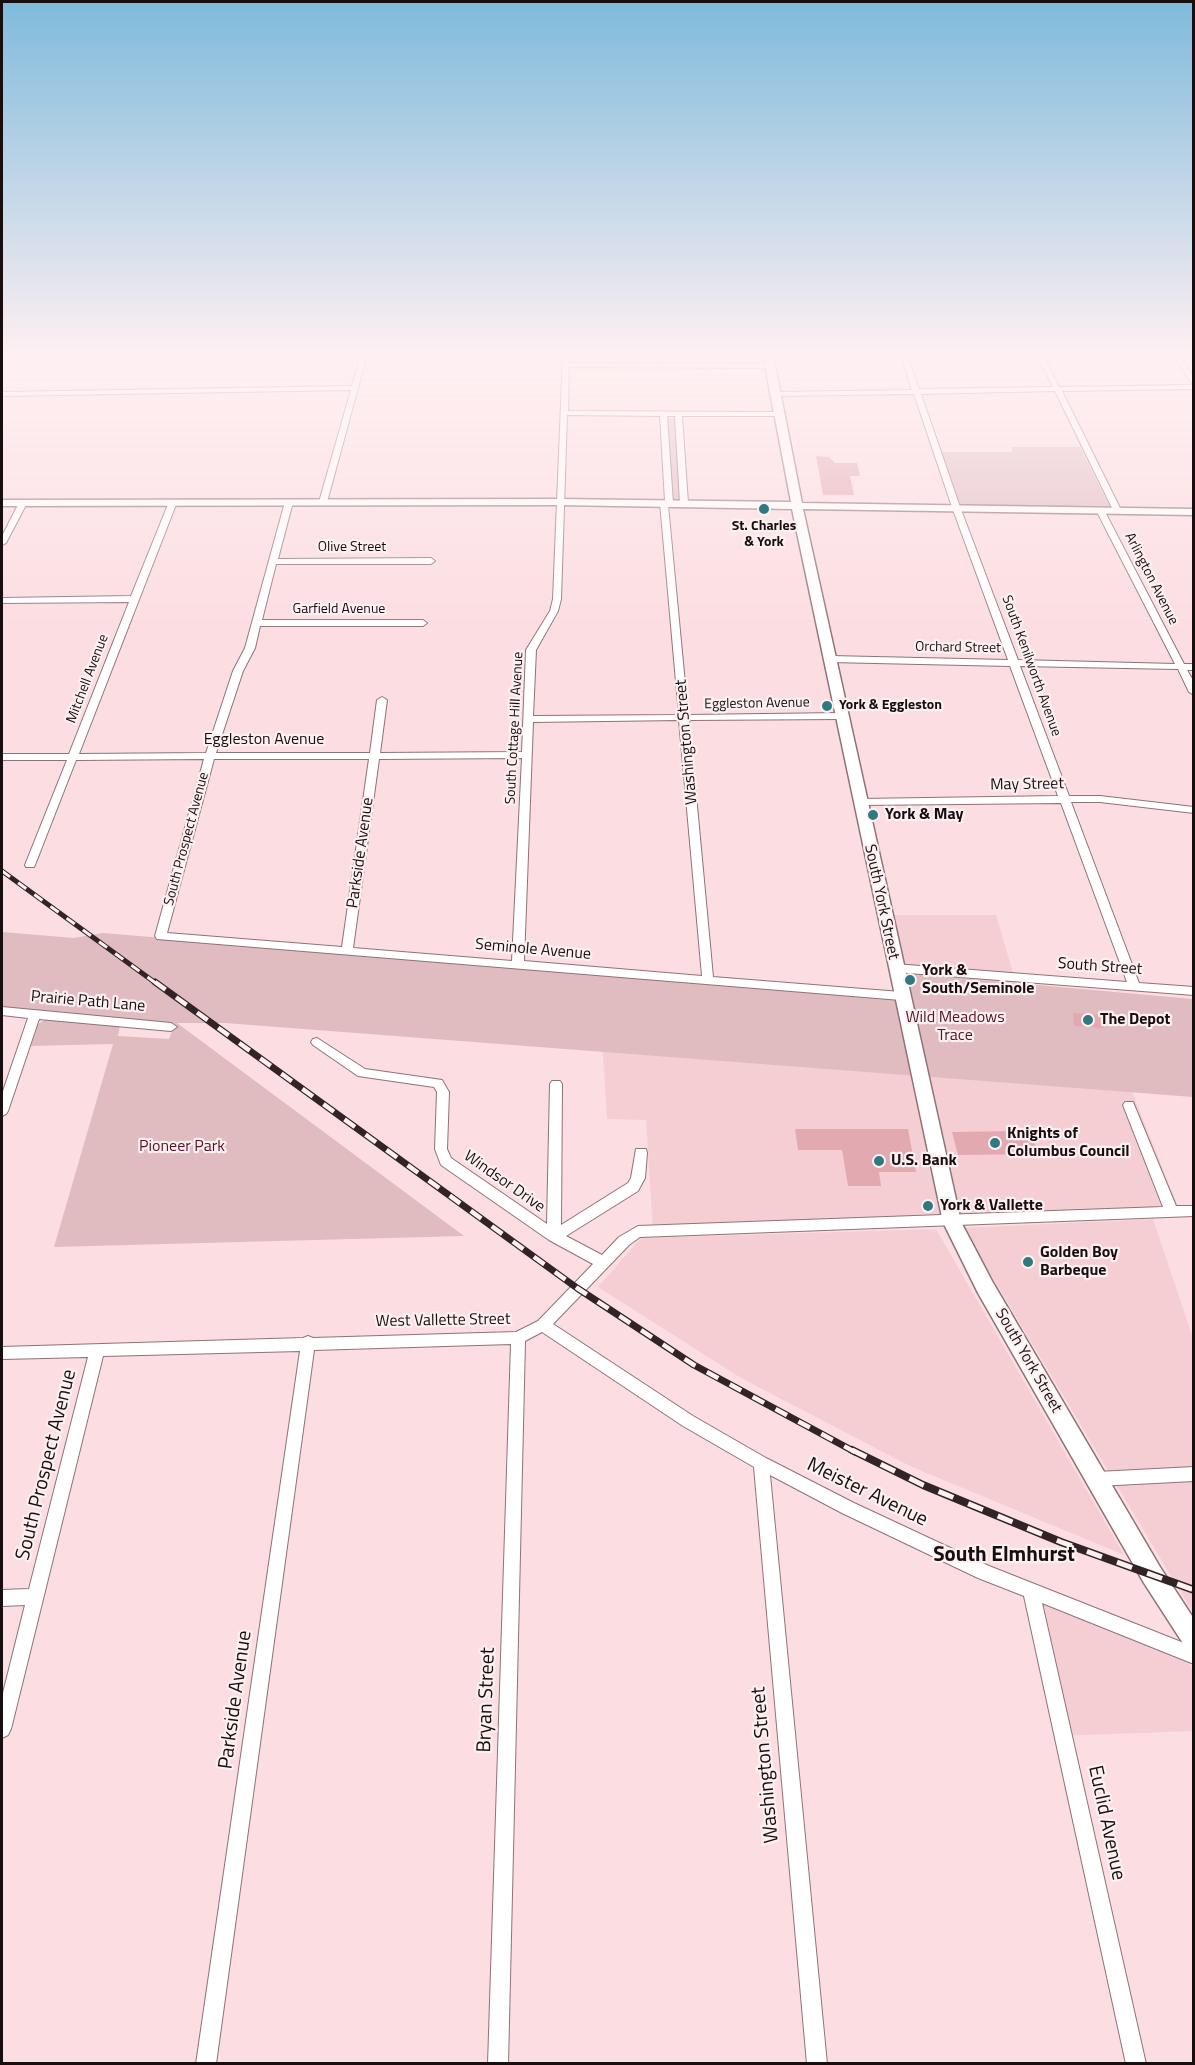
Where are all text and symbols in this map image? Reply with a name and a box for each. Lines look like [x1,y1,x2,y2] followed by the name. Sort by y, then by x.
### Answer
[757,502,771,516] marker: St. Charles & York
[732,519,796,552] place label: St. Charles & York
[1121,530,1181,628] street label: Arlington Avenue
[318,540,386,556] street label: Olive Street
[998,593,1064,739] street label: South Kenilworth Avenue
[293,602,385,618] street label: Garfield Avenue
[63,632,113,726] street label: Mitchell Avenue
[915,639,1001,657] street label: Orchard Street
[503,651,527,805] street label: South Cottage Hill Avenue
[672,679,702,805] street label: Washington Street
[704,695,810,713] street label: Eggleston Avenue
[839,698,942,714] place label: York & Eggleston
[820,699,834,713] marker: York & Eggleston
[204,730,324,750] street label: Eggleston Avenue
[161,771,213,907] street label: South Prospect Avenue
[990,775,1064,795] street label: May Street
[344,796,378,910] street label: Parkside Avenue
[885,805,964,825] place label: York & May
[866,808,880,822] marker: York & May
[859,843,903,961] street label: South York Street
[474,935,592,965] street label: Seminole Avenue
[1057,954,1143,980] street label: South Street
[922,961,1034,999] place label: York & South/Seminole
[903,973,917,987] marker: York & South/Seminole
[30,987,146,1017] street label: Prairie Path Lane
[905,1008,1005,1046] park label: Wild Meadows Trace
[1100,1010,1170,1030] place label: The Depot
[1081,1013,1095,1027] marker: The Depot
[1007,1124,1130,1162] place label: Knights of Columbus Council
[988,1136,1002,1150] marker: Knights of Columbus Council
[139,1137,225,1157] park label: Pioneer Park
[460,1147,548,1217] street label: Windsor Drive
[891,1151,957,1171] place label: U.S. Bank
[872,1154,886,1168] marker: U.S. Bank
[940,1196,1043,1216] place label: York & Vallette
[921,1199,935,1213] marker: York & Vallette
[1040,1243,1118,1281] place label: Golden Boy Barbeque
[1021,1255,1035,1269] marker: Golden Boy Barbeque
[990,1305,1066,1417] street label: South York Street
[375,1310,511,1332] street label: West Vallette Street
[12,1367,82,1563] street label: South Prospect Avenue
[803,1453,931,1533] street label: Meister Avenue
[933,1543,1075,1569] district label: South Elmhurst
[214,1629,258,1771] street label: Parkside Avenue
[473,1647,501,1753] street label: Bryan Street
[747,1686,785,1844] street label: Washington Street
[1082,1763,1130,1883] street label: Euclid Avenue

